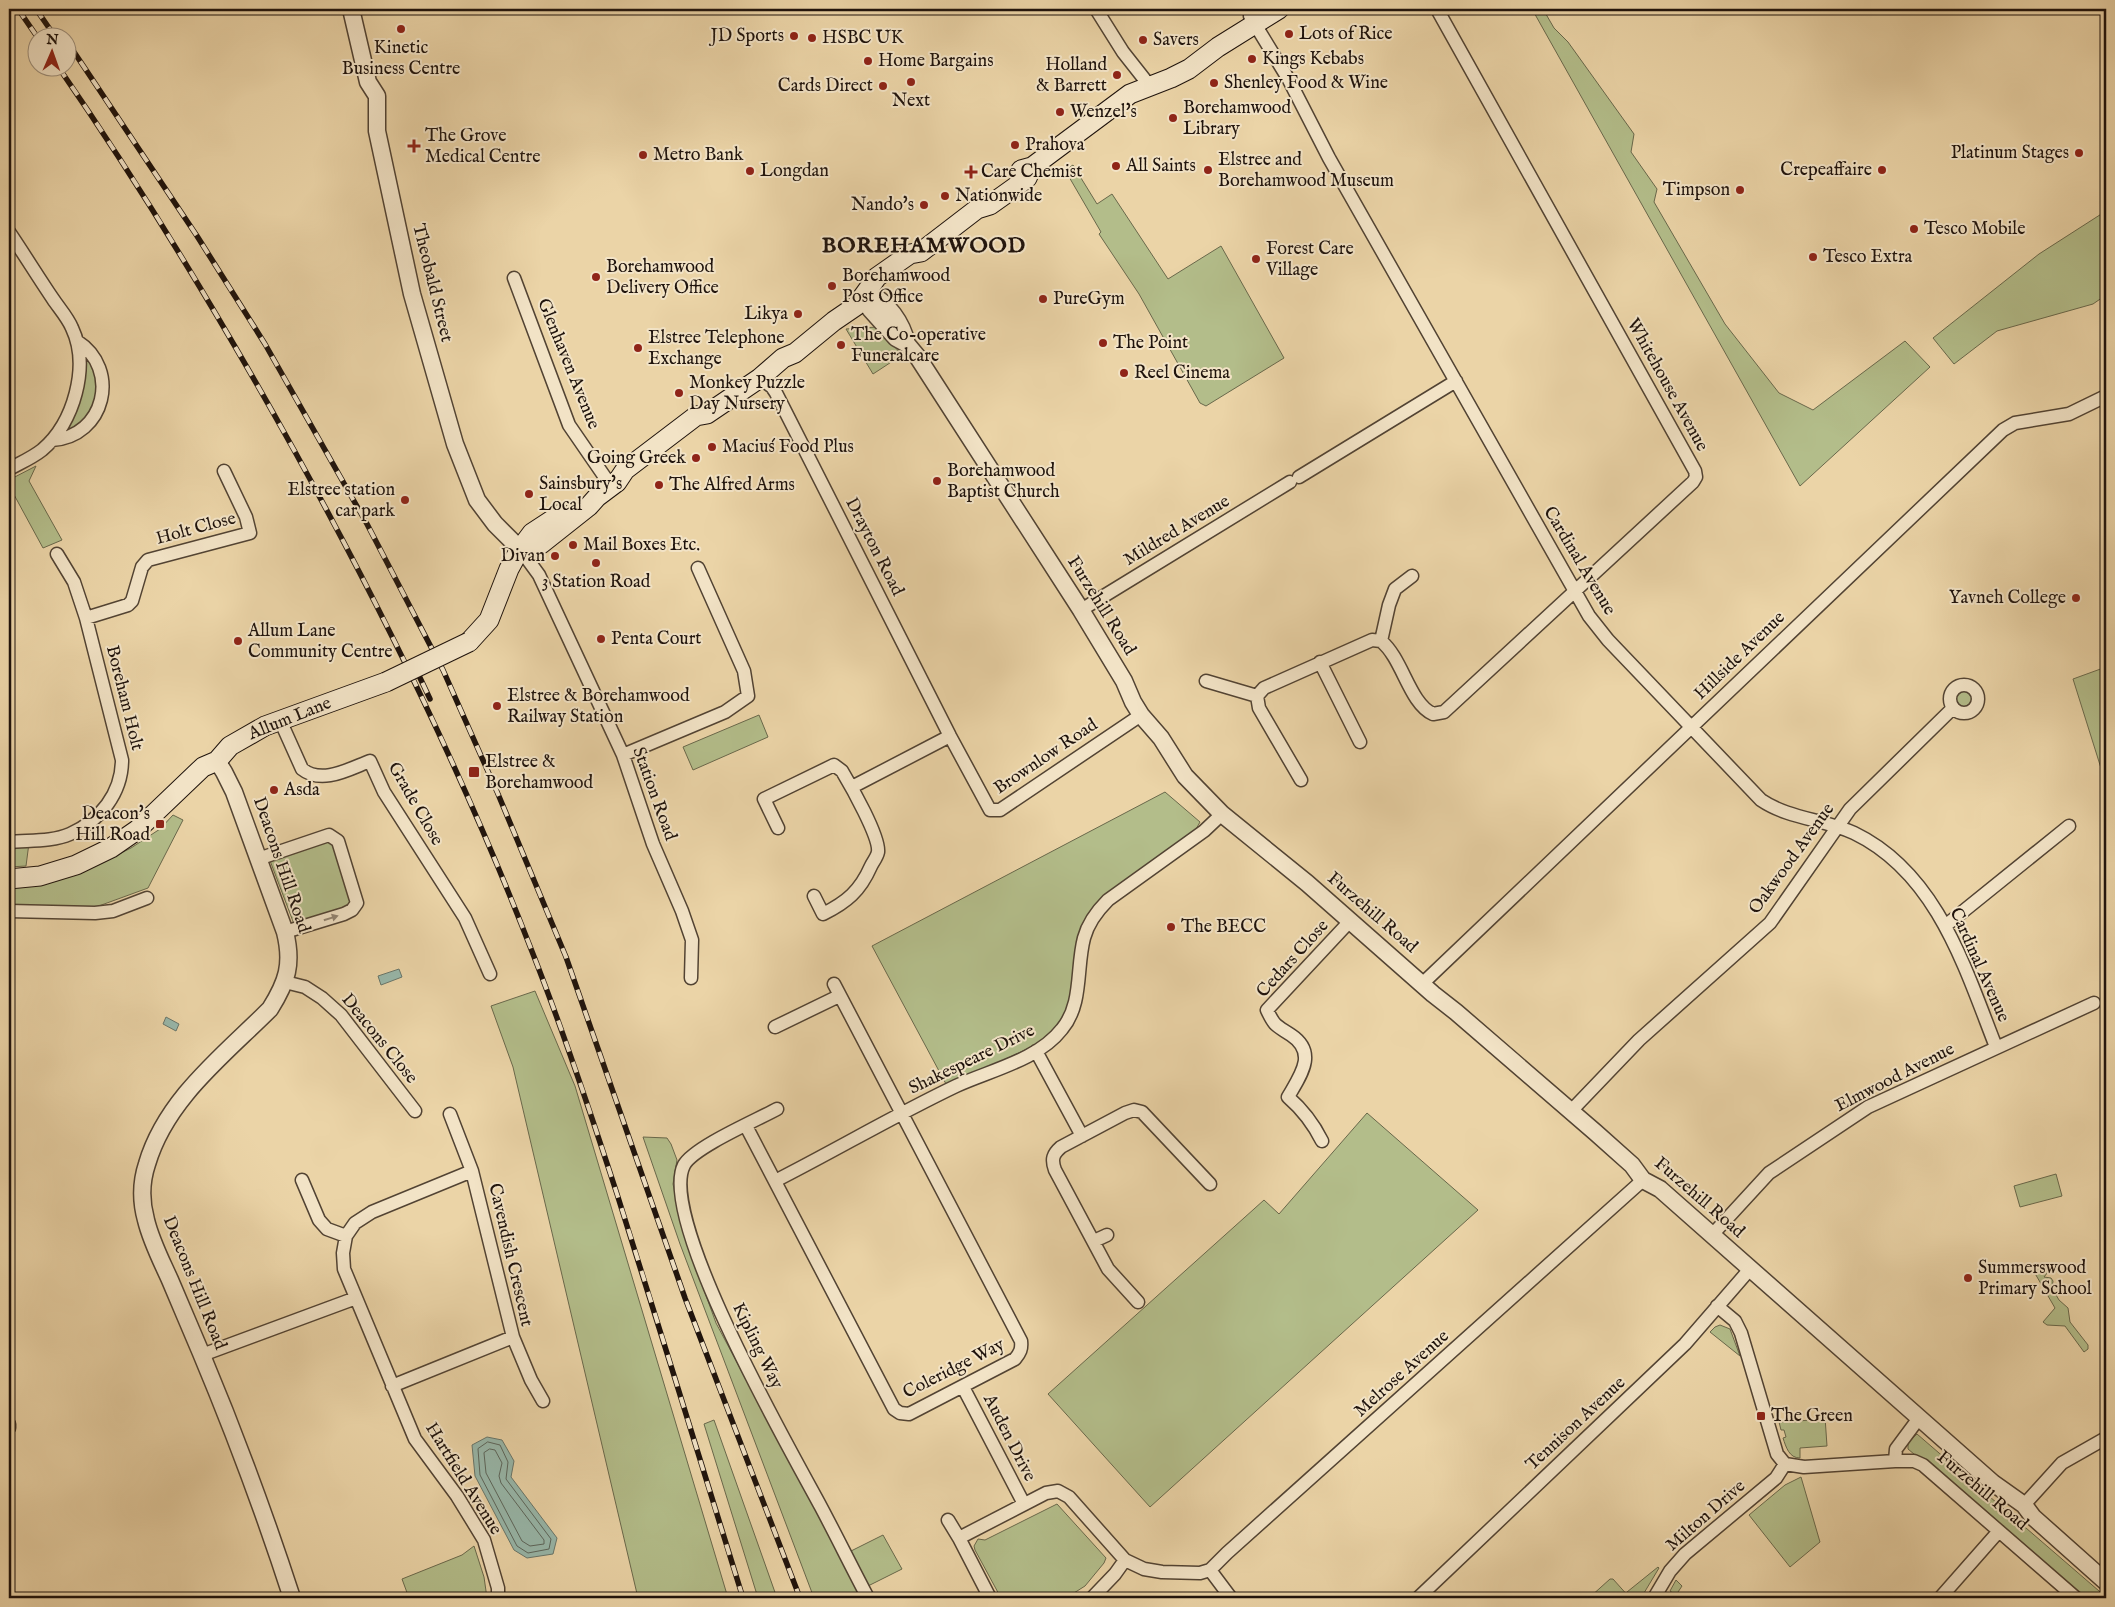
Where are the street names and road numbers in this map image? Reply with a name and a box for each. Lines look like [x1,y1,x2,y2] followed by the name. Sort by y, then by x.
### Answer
[406,221,458,345] street label: Theobald Street
[531,295,605,433] street label: Glenhaven Avenue
[1621,314,1713,456] street label: Whitehouse Avenue
[1120,490,1234,572] street label: Mildred Avenue
[839,494,909,600] street label: Drayton Road
[1537,502,1621,620] street label: Cardinal Avenue
[154,507,238,551] street label: Holt Close
[1061,552,1141,660] street label: Furzehill Road
[1690,607,1790,705] street label: Hillside Avenue
[100,643,148,753] street label: Boreham Holt
[244,692,335,746] street label: Allum Lane
[990,714,1103,800] street label: Brownlow Road
[626,744,682,844] street label: Station Road
[382,758,448,850] street label: Grade Close
[247,794,315,936] street label: Deacons Hill Road
[1744,799,1840,919] street label: Oakwood Avenue
[1322,867,1422,959] street label: Furzehill Road
[1943,904,2015,1026] street label: Cardinal Avenue
[1252,915,1334,1003] street label: Cedars Close
[336,989,422,1089] street label: Deacons Close
[905,1020,1039,1100] street label: Shakespeare Drive
[1832,1038,1958,1118] street label: Elmwood Avenue
[1649,1152,1749,1244] street label: Furzehill Road
[482,1181,538,1329] street label: Cavendish Crescent
[157,1213,231,1354] street label: Deacons Hill Road
[726,1299,788,1393] street label: Kipling Way
[1350,1325,1454,1423] street label: Melrose Avenue
[899,1333,1009,1404] street label: Coleridge Way
[1521,1372,1631,1476] street label: Tennison Avenue
[977,1390,1041,1485] street label: Auden Drive
[419,1419,507,1539] street label: Hartfield Avenue
[1931,1446,2033,1536] street label: Furzehill Road
[1662,1475,1750,1557] street label: Milton Drive

